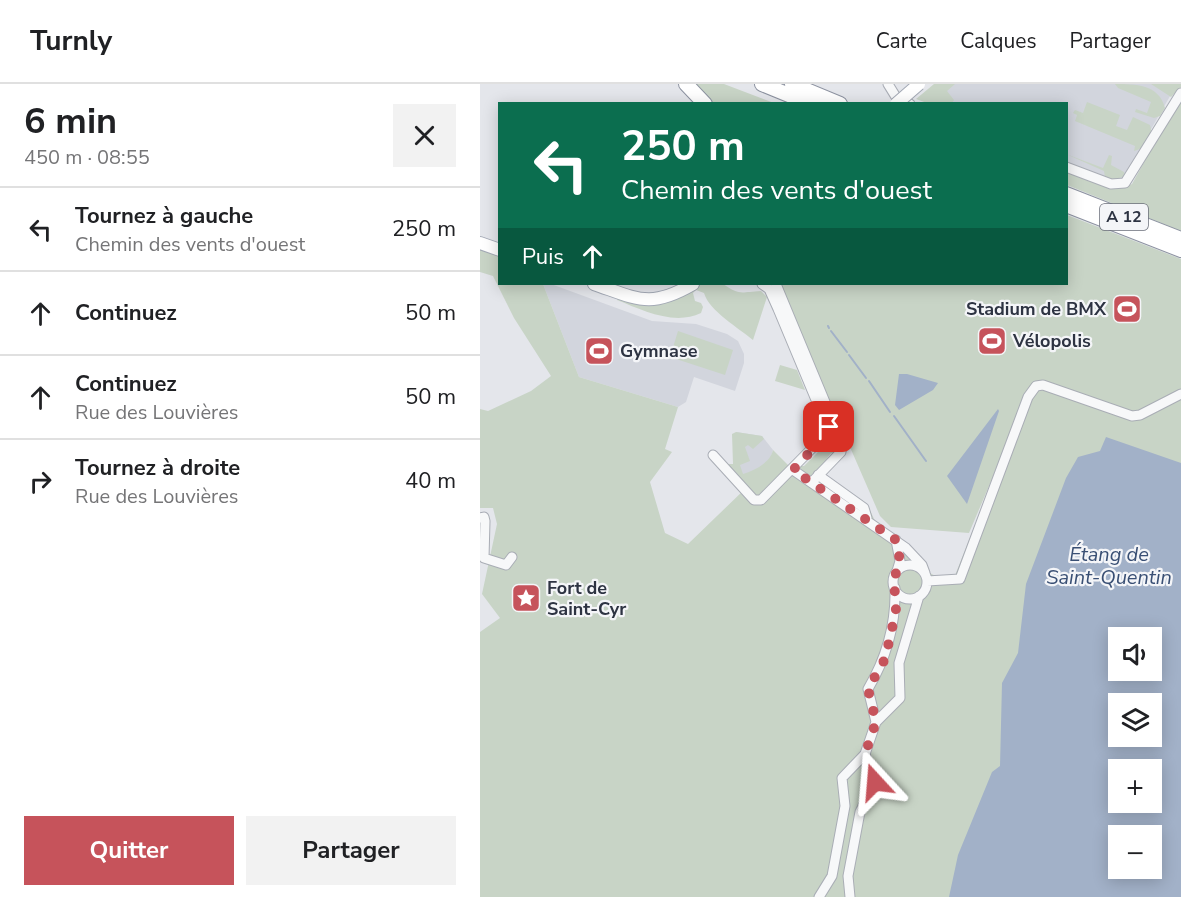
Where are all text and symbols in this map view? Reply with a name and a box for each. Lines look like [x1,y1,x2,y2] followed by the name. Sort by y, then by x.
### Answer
[30,22,112,60] text: Turnly
[876,27,927,55] text: Carte
[960,27,1037,55] text: Calques
[1070,27,1151,55] text: Partager
[24,97,117,146] text: 6 min
[393,104,456,167] button: close
[621,118,745,175] text: 250 m
[522,126,600,204] icon: left
[24,144,150,171] text: 450 m · 08:55
[621,172,932,209] text: Chemin des vents d'ouest
[75,201,253,231] text: Tournez à gauche
[1100,204,1148,230] road number: A 12
[24,213,57,246] icon: left
[392,214,456,244] text: 250 m
[75,231,305,258] text: Chemin des vents d'ouest
[576,240,609,273] icon: ahead
[522,242,564,272] text: Puis
[1111,293,1143,325] sports icon: Stadium de BMX
[24,297,57,330] icon: ahead
[966,297,1107,321] place label: Stadium de BMX
[75,298,177,328] text: Continuez
[405,298,456,328] text: 50 m
[976,325,1008,357] sports icon: Vélopolis
[1012,329,1091,353] place label: Vélopolis
[583,335,615,367] sports icon: Gymnase
[620,339,698,363] place label: Gymnase
[75,369,177,399] text: Continuez
[24,381,57,414] icon: ahead
[405,382,456,412] text: 50 m
[75,399,238,426] text: Rue des Louvières
[803,401,854,452] pin
[812,410,845,443] icon: arrive
[75,453,240,483] text: Tournez à droite
[24,465,57,498] icon: right
[405,466,456,496] text: 40 m
[75,483,238,510] text: Rue des Louvières
[1046,541,1172,591] water label: Étang de Saint-Quentin
[547,576,626,621] place label: Fort de Saint-Cyr
[510,582,542,614] place icon: Fort de Saint-Cyr
[1108,627,1162,879] map controls
[1108,627,1162,681] button: sound
[1108,693,1162,747] button: layers
[843,750,907,814] position arrow
[1108,759,1162,813] button: +
[24,816,234,885] button: Quitter
[246,816,456,885] button: Partager
[1108,825,1162,879] button: −

